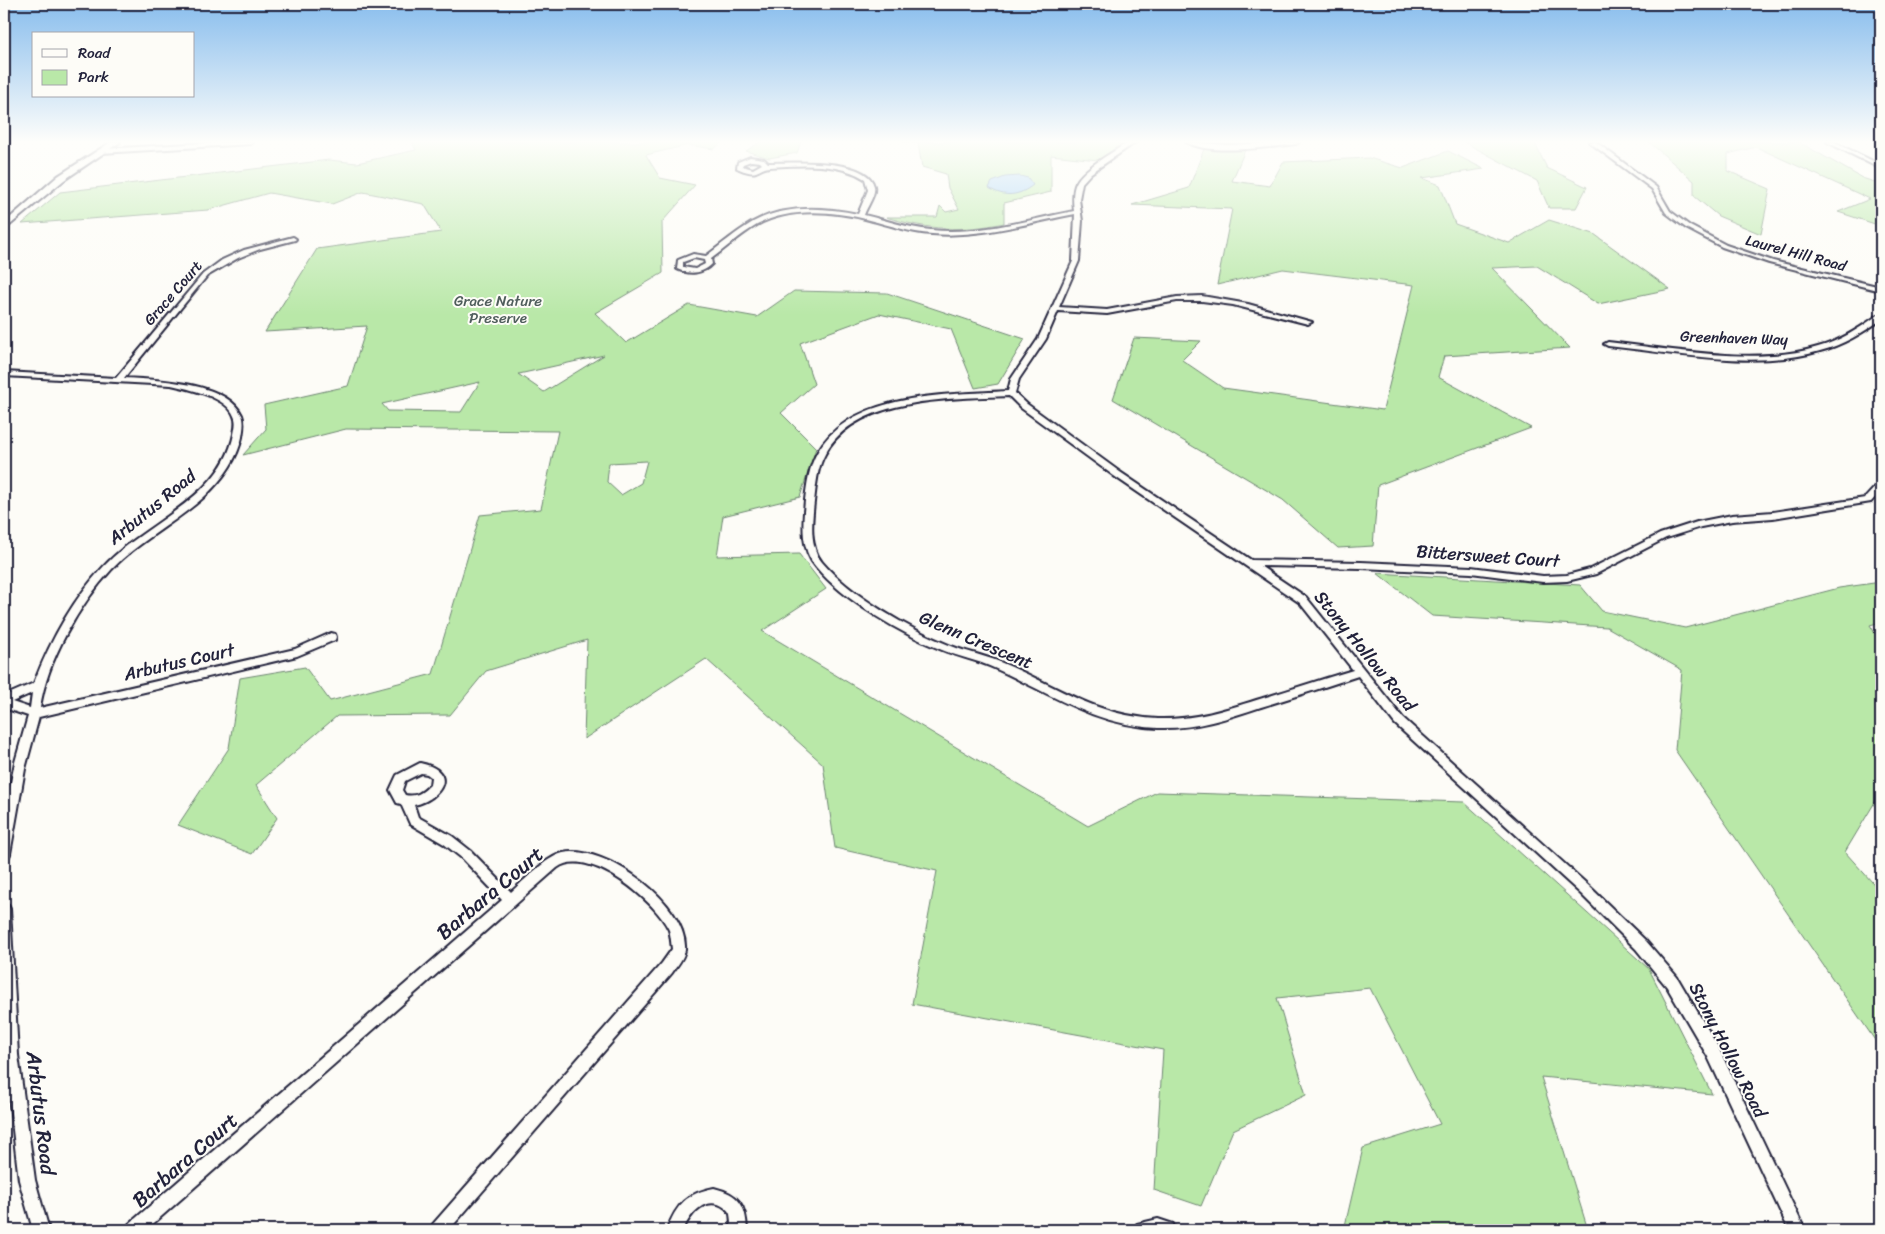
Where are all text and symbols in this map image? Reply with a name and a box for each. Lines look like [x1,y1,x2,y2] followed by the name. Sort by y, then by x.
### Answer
[32,32,195,98] legend
[78,40,111,66] text: Road
[78,64,109,90] text: Park
[1743,227,1850,279] street label: Laurel Hill Road
[137,254,209,332] street label: Grace Court
[454,288,542,331] park label: Grace Nature Preserve
[1680,323,1789,353] street label: Greenhaven Way
[100,460,205,554] street label: Arbutus Road
[1415,535,1562,577] street label: Bittersweet Court
[1306,583,1425,720] street label: Stony Hollow Road
[914,602,1038,678] street label: Glenn Crescent
[120,634,238,690] street label: Arbutus Court
[427,836,553,950] street label: Barbara Court
[1680,976,1777,1125] street label: Stony Hollow Road
[14,1048,68,1179] street label: Arbutus Road
[123,1102,247,1218] street label: Barbara Court

